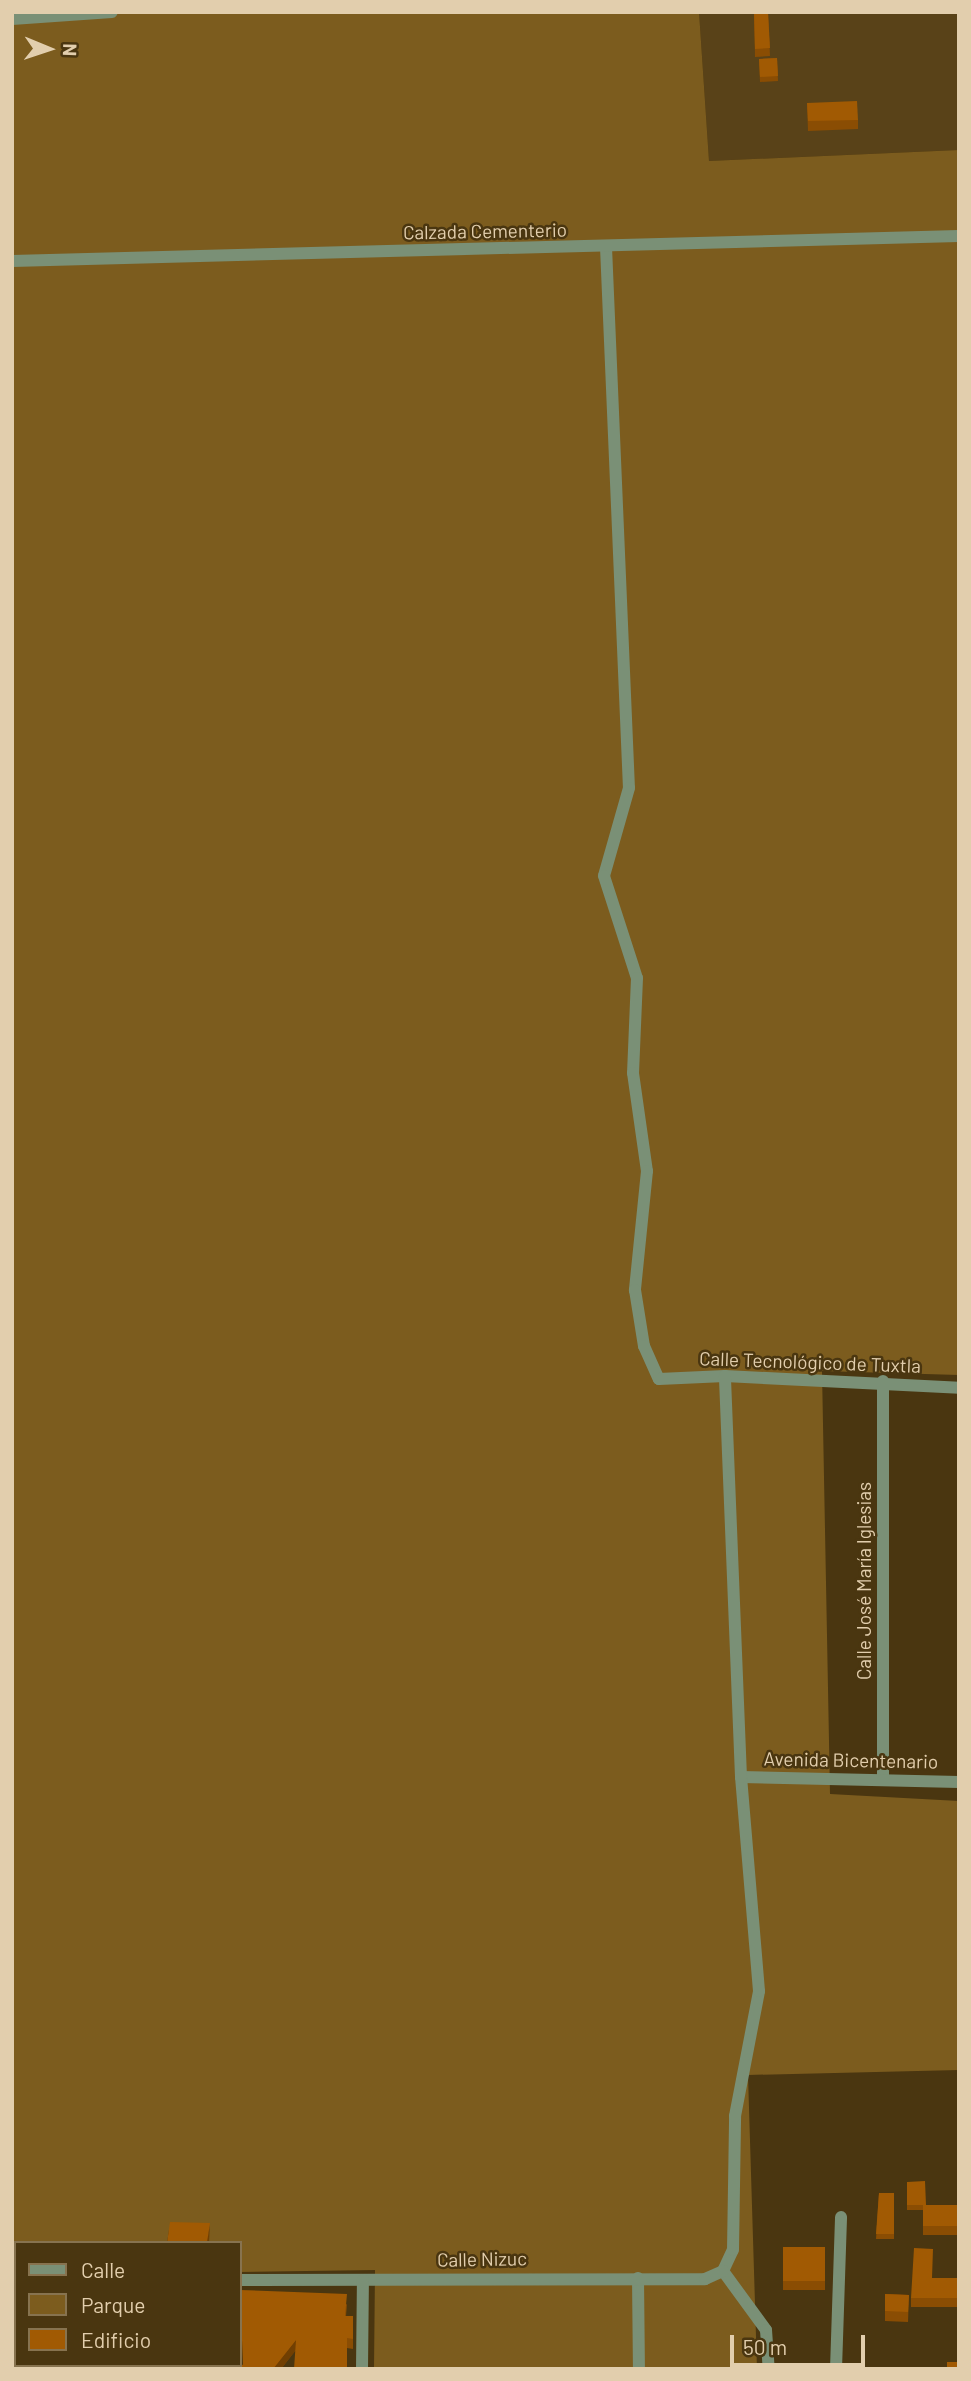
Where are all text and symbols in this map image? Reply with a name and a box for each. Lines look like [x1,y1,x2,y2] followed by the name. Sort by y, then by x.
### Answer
[14,14,84,84] north arrow
[59,43,82,56] text: N
[403,218,567,244] street label: Calzada Cementerio
[699,1347,921,1377] street label: Calle Tecnológico de Tuxtla
[853,1482,875,1680] street label: Calle José María Iglesias
[764,1747,938,1773] street label: Avenida Bicentenario
[14,2241,242,2367] legend
[437,2247,527,2271] street label: Calle Nizuc
[81,2257,125,2282] text: Calle
[81,2292,146,2317] text: Parque
[733,2322,868,2366] scale bar
[81,2327,151,2352] text: Edificio
[743,2334,787,2359] text: 50 m

